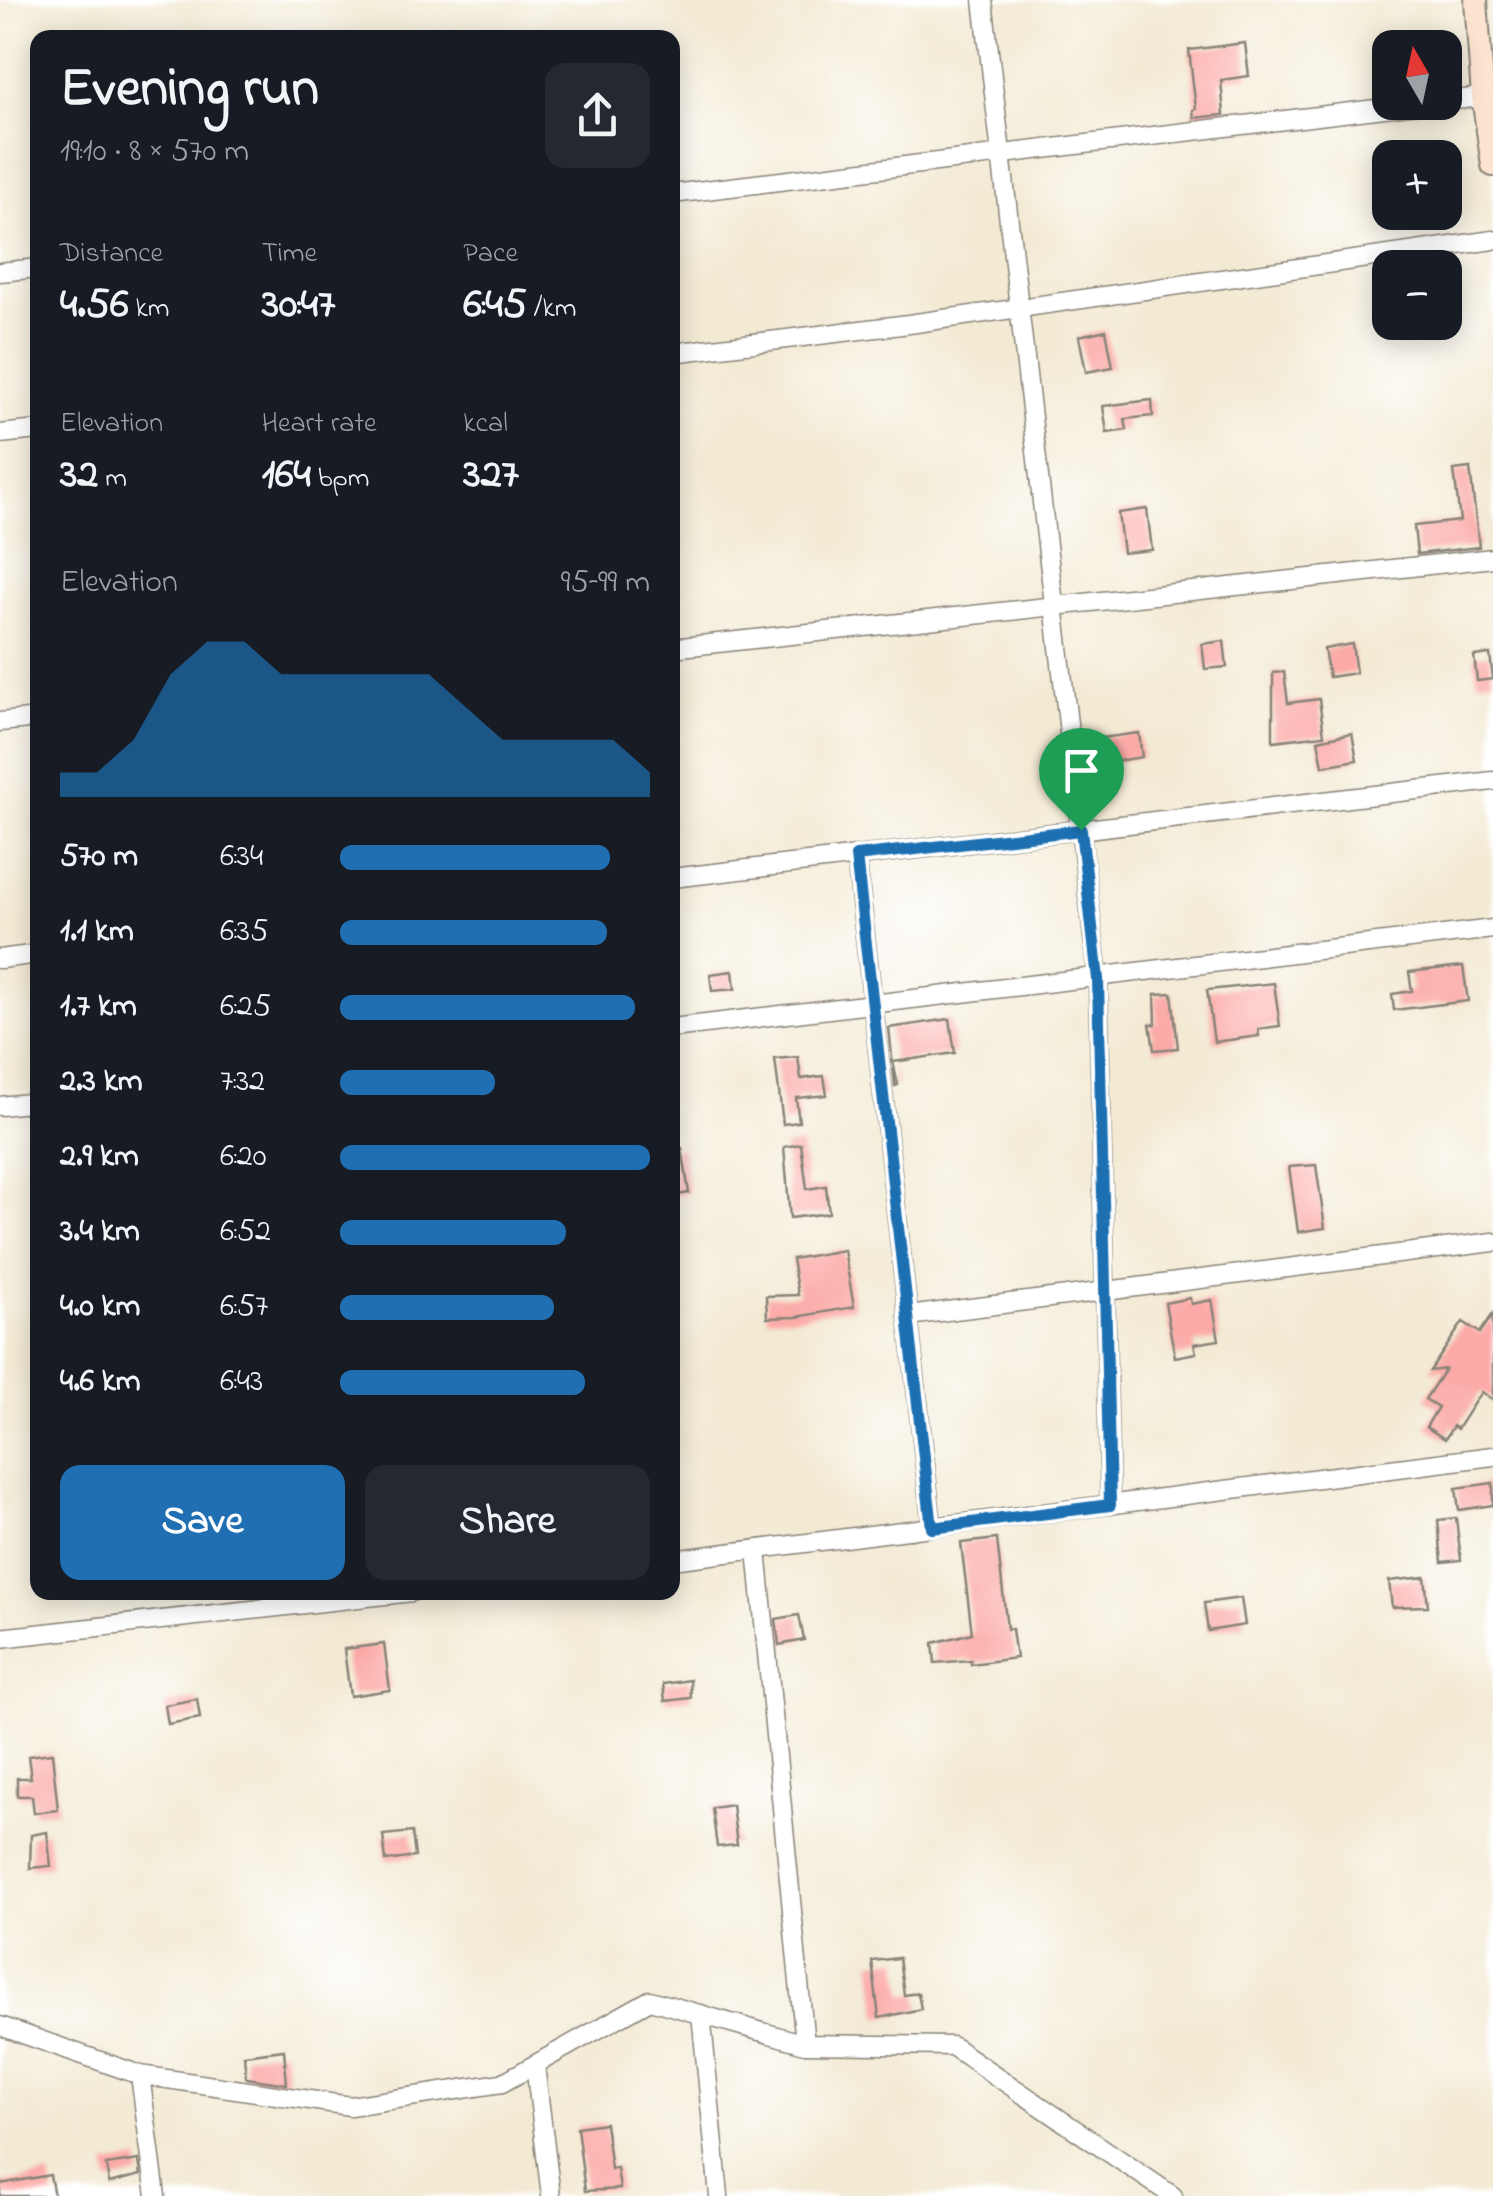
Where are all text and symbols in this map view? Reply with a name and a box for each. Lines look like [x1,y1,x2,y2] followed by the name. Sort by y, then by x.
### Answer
[1372,30,1462,120] north arrow
[1372,30,1462,340] map controls
[60,51,319,131] text: Evening run
[545,63,650,168] button: share
[60,129,249,176] text: 19:10 · 8 × 570 m
[1372,140,1462,230] button: +
[60,234,163,275] text: Distance
[262,234,317,275] text: Time
[463,234,518,275] text: Pace
[1372,250,1462,340] button: −
[60,275,128,336] text: 4.56
[262,275,335,336] text: 30:47
[463,275,527,336] text: 6:45
[128,289,169,330] text: km
[527,289,576,330] text: /km
[60,404,163,445] text: Elevation
[262,404,376,445] text: Heart rate
[463,404,508,445] text: kcal
[60,445,98,506] text: 32
[262,445,311,506] text: 164
[463,445,519,506] text: 327
[98,459,127,500] text: m
[311,459,370,500] text: bpm
[60,560,178,607] text: Elevation
[561,560,650,607] text: 95–99 m
[1039,728,1124,831] pin
[1054,743,1109,798] icon: arrive
[60,834,138,881] text: 570 m
[220,834,263,881] text: 6:34
[60,909,134,956] text: 1.1 km
[220,909,268,956] text: 6:35
[60,984,137,1031] text: 1.7 km
[220,984,271,1031] text: 6:25
[60,1059,143,1106] text: 2.3 km
[220,1059,265,1106] text: 7:32
[60,1134,139,1181] text: 2.9 km
[220,1134,267,1181] text: 6:20
[60,1209,140,1256] text: 3.4 km
[220,1209,271,1256] text: 6:52
[60,1284,140,1331] text: 4.0 km
[220,1284,268,1331] text: 6:57
[60,1359,141,1406] text: 4.6 km
[220,1359,263,1406] text: 6:43
[60,1465,345,1580] button: Save
[365,1465,650,1580] button: Share

